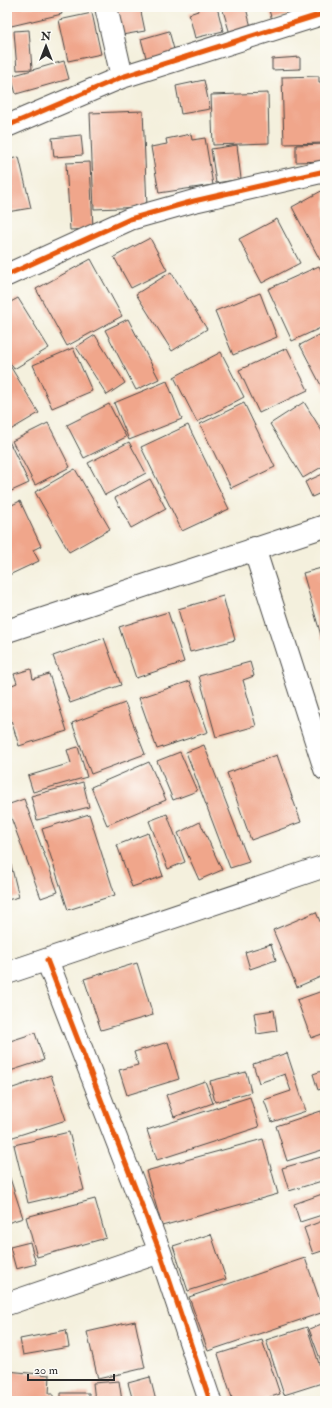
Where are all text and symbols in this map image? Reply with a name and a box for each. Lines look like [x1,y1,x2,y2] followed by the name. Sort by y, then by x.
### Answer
[26,26,66,66] north arrow
[40,30,52,43] text: N
[28,1356,114,1382] scale bar
[34,1363,59,1378] text: 20 m

